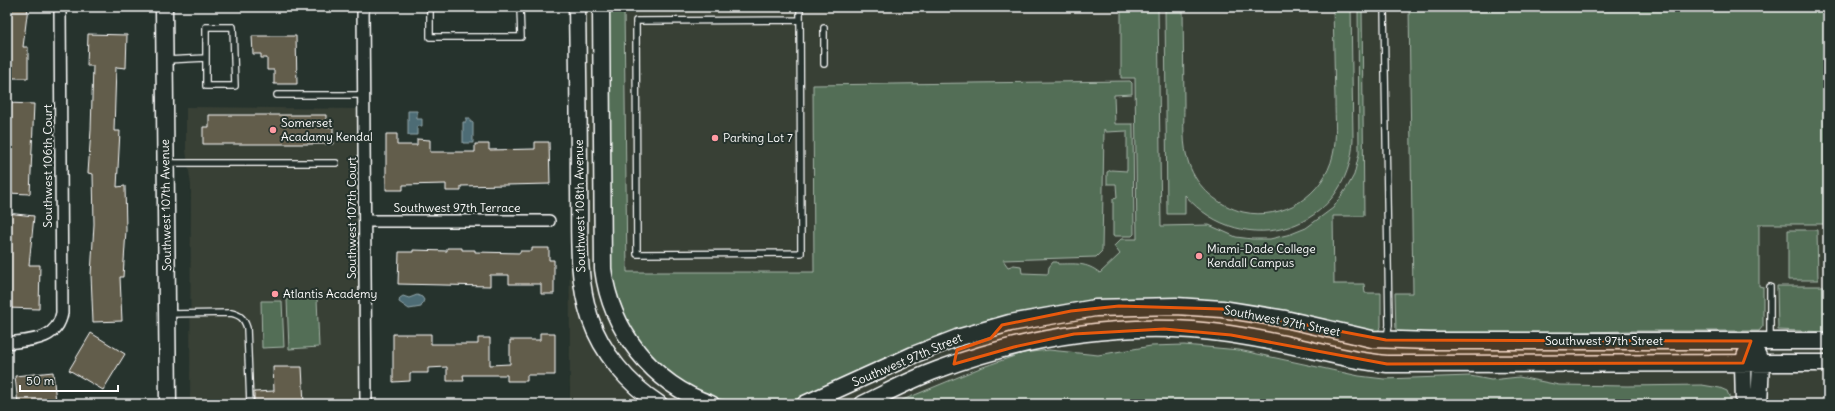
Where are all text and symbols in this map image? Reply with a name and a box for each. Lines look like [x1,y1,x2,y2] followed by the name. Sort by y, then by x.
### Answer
[40,104,55,228] street label: Southwest 106th Court
[281,115,373,144] place label: Somerset Acadamy Kendal
[268,125,278,135] marker: Somerset Acadamy Kendal
[723,130,793,145] place label: Parking Lot 7
[710,133,720,143] marker: Parking Lot 7
[157,139,174,271] street label: Southwest 107th Avenue
[571,139,588,273] street label: Southwest 108th Avenue
[344,157,359,279] street label: Southwest 107th Court
[394,200,520,215] street label: Southwest 97th Terrace
[1207,241,1316,270] place label: Miami-Dade College Kendall Campus
[1194,251,1204,261] marker: Miami-Dade College Kendall Campus
[283,286,377,301] place label: Atlantis Academy
[270,289,280,299] marker: Atlantis Academy
[1223,302,1342,339] street label: Southwest 97th Street
[849,330,964,390] street label: Southwest 97th Street
[1545,333,1663,348] street label: Southwest 97th Street
[20,367,118,393] scale bar
[26,373,55,388] text: 50 m

